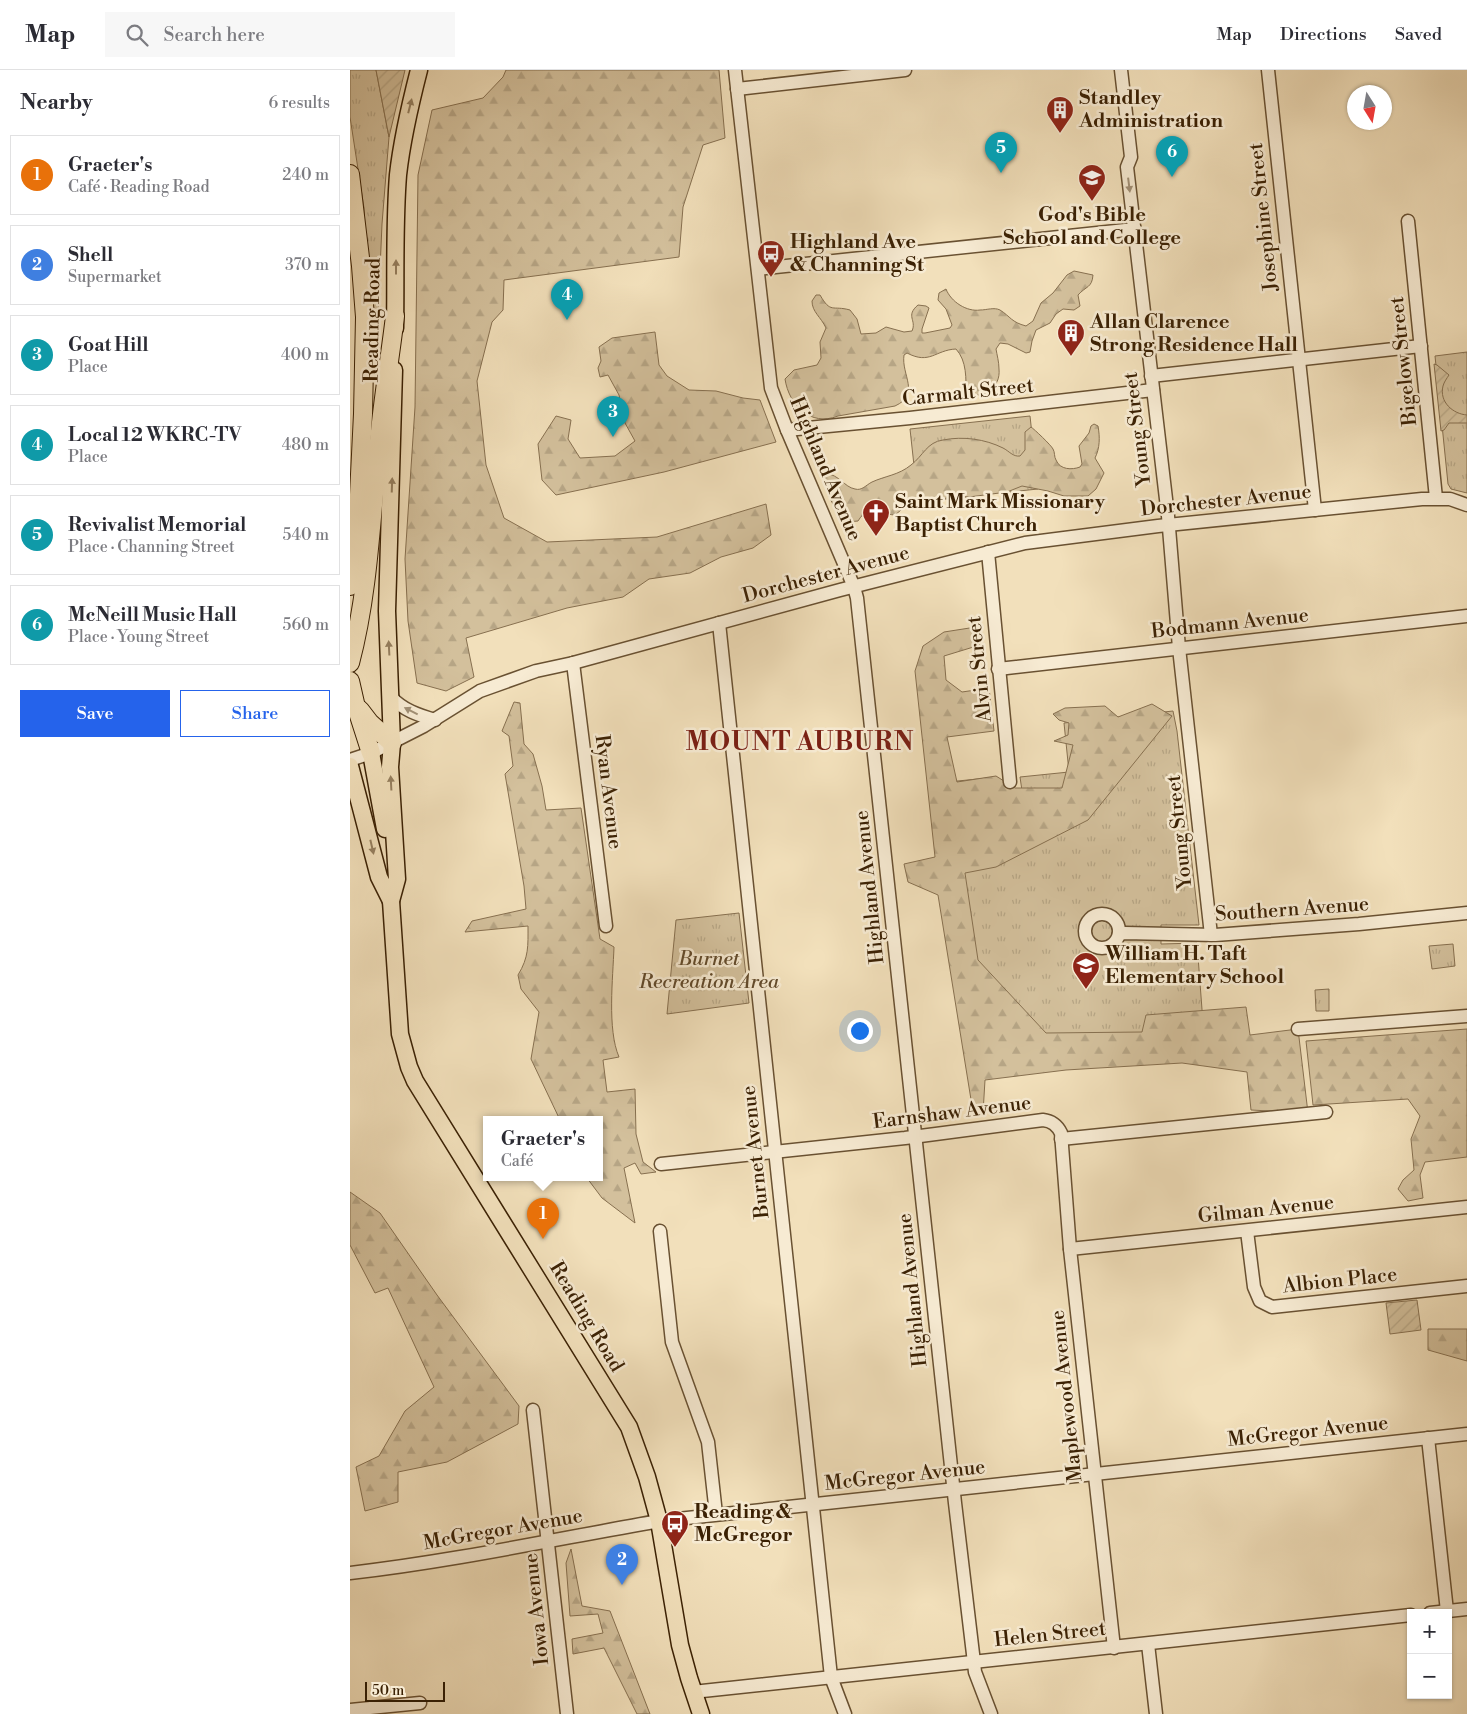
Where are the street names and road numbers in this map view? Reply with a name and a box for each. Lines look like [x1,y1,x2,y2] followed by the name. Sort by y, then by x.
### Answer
[1244,142,1284,293] street label: Josephine Street
[359,257,387,383] street label: Reading Road
[1385,295,1423,428] street label: Bigelow Street
[1119,370,1158,489] street label: Young Street
[901,374,1035,412] street label: Carmalt Street
[783,393,867,545] street label: Highland Avenue
[1139,480,1313,522] street label: Dorchester Avenue
[740,541,912,609] street label: Dorchester Avenue
[1149,603,1310,645] street label: Bodmann Avenue
[962,615,998,724] street label: Alvin Street
[589,733,627,851] street label: Ryan Avenue
[1162,774,1199,891] street label: Young Street
[850,809,890,965] street label: Highland Avenue
[1214,892,1370,928] street label: Southern Avenue
[737,1084,776,1221] street label: Burnet Avenue
[871,1091,1033,1135] street label: Earnshaw Avenue
[1197,1190,1335,1230] street label: Gilman Avenue
[893,1212,933,1368] street label: Highland Avenue
[543,1257,629,1377] street label: Reading Road
[1281,1263,1398,1300] street label: Albion Place
[1046,1309,1088,1483] street label: Maplewood Avenue
[1226,1411,1390,1453] street label: McGregor Avenue
[823,1455,987,1497] street label: McGregor Avenue
[421,1504,585,1556] street label: McGregor Avenue
[519,1552,555,1666] street label: Iowa Avenue
[993,1617,1107,1653] street label: Helen Street

